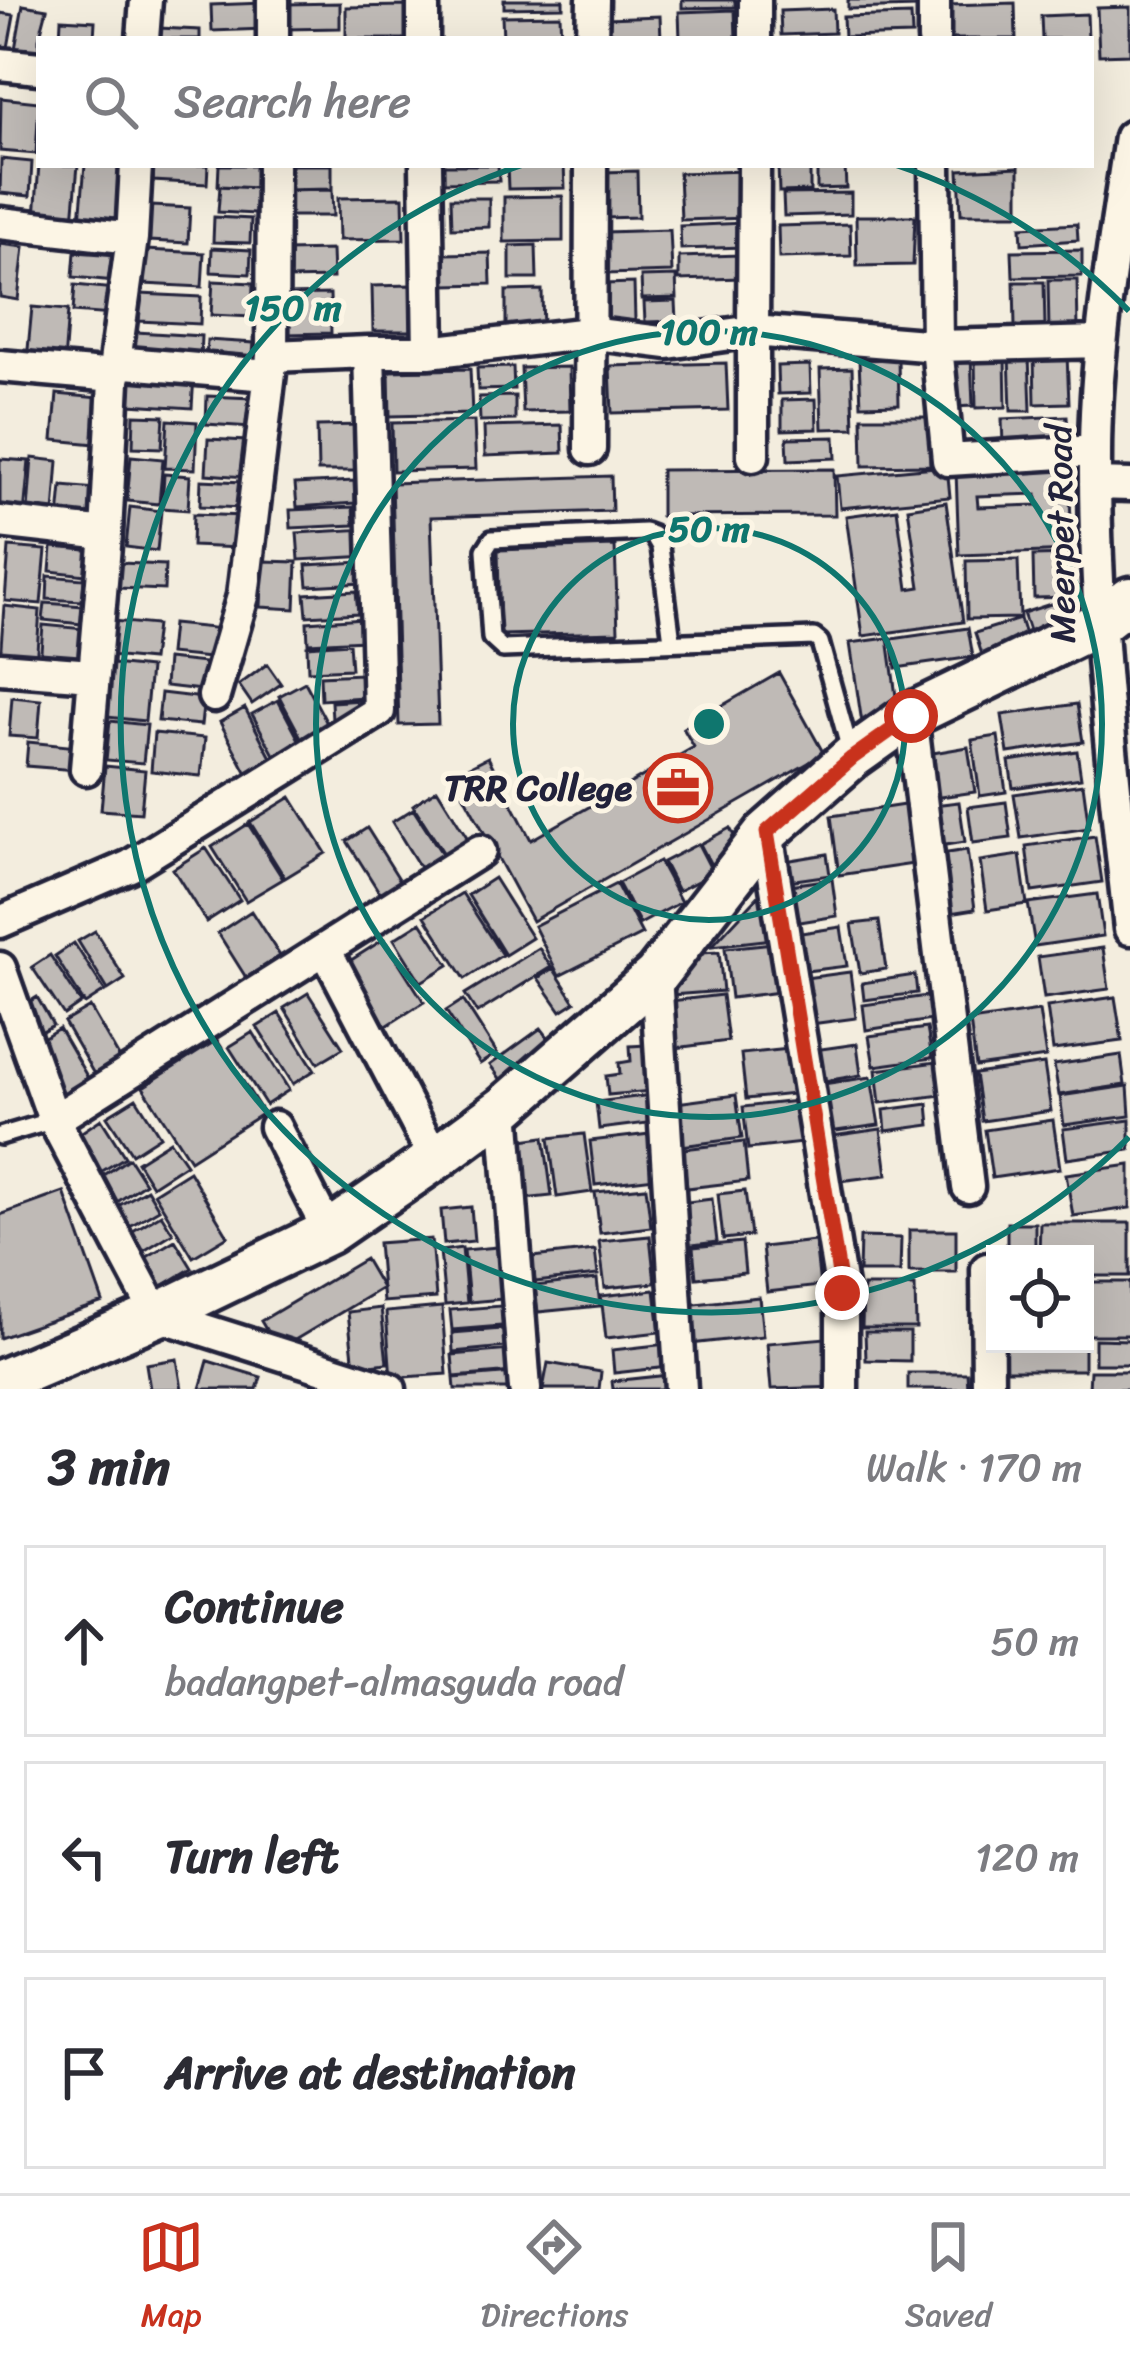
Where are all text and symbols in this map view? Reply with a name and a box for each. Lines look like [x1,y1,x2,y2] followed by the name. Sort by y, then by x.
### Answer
[36,36,1094,168] search box
[174,62,411,142] text: Search here
[78,69,144,135] icon: search
[244,276,342,340] text: 150 m
[660,300,758,364] text: 100 m
[1027,421,1095,644] street label: Meerpet Road
[668,497,750,561] text: 50 m
[884,689,938,743] route start
[688,703,730,745] centre of rings
[643,753,713,823] office icon: TRR College
[444,756,633,820] place label: TRR College
[986,1245,1094,1353] map controls
[986,1245,1094,1353] button: locate
[815,1266,869,1320] route end
[48,1422,170,1512] text: 3 min
[866,1433,1082,1502] text: Walk · 170 m
[165,1567,344,1647] text: Continue
[990,1607,1079,1676] text: 50 m
[51,1608,117,1674] icon: ahead
[165,1647,623,1716] text: badangpet-almasguda road
[165,1817,338,1897] text: Turn left
[975,1823,1079,1892] text: 120 m
[51,1824,117,1890] icon: left
[165,2033,575,2113] text: Arrive at destination
[51,2040,117,2106] icon: arrive
[138,2214,204,2344] tab: Map
[481,2214,628,2344] tab: Directions
[905,2214,992,2344] tab: Saved

